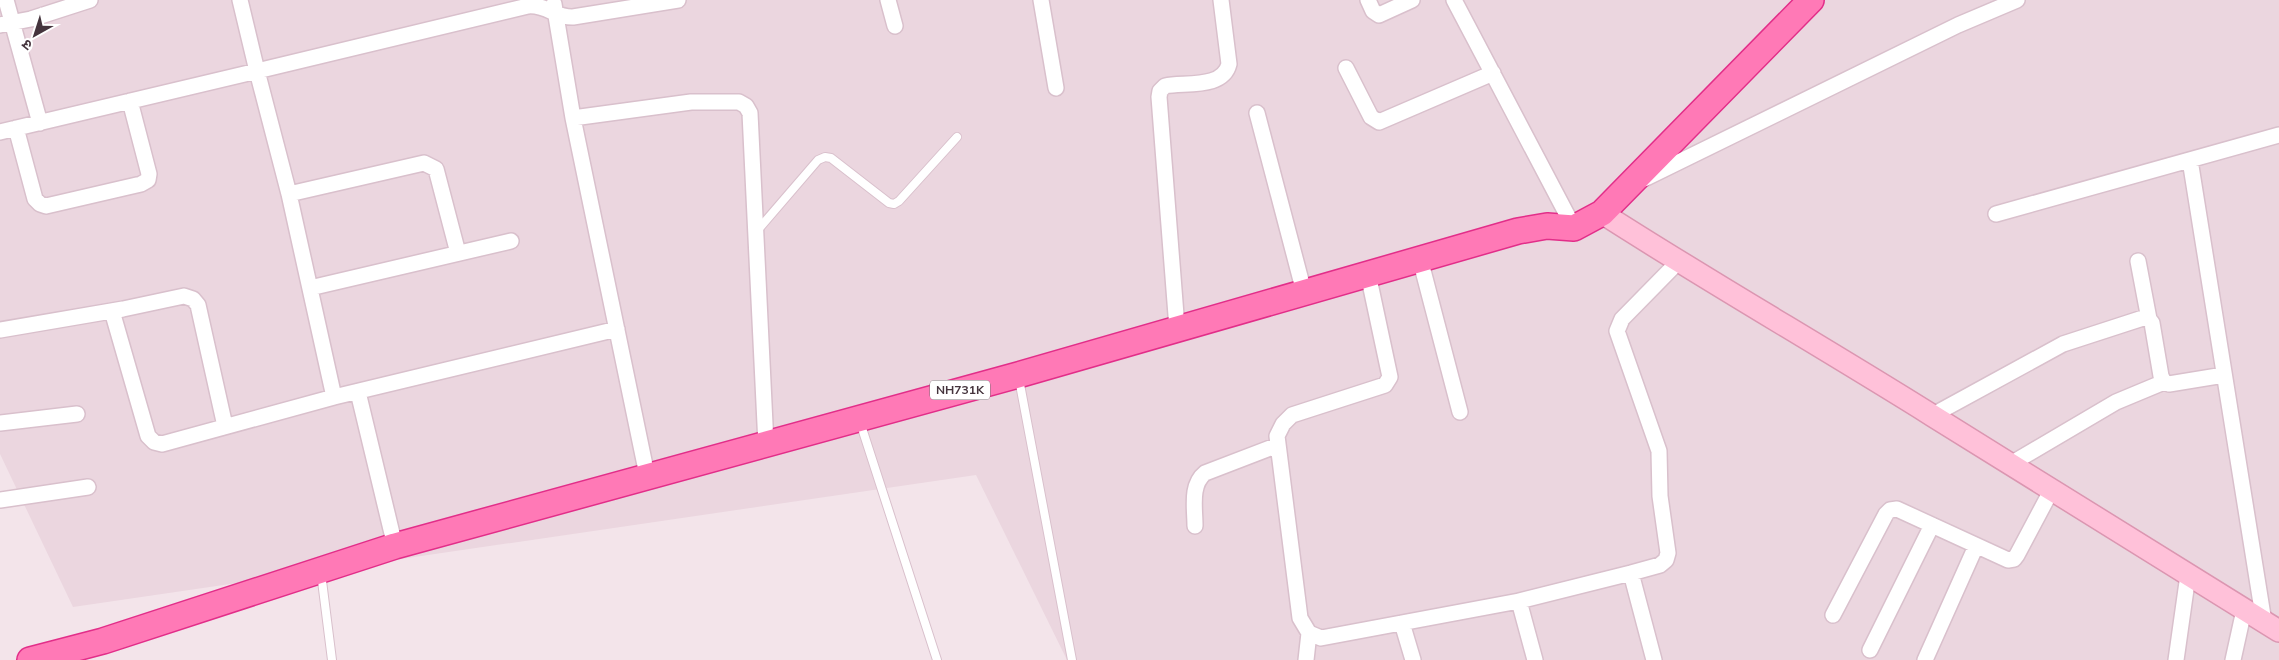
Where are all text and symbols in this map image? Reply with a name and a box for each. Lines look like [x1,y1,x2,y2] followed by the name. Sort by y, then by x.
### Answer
[10,10,60,60] north arrow
[17,35,36,55] text: उ
[930,380,990,400] road number: NH731K

